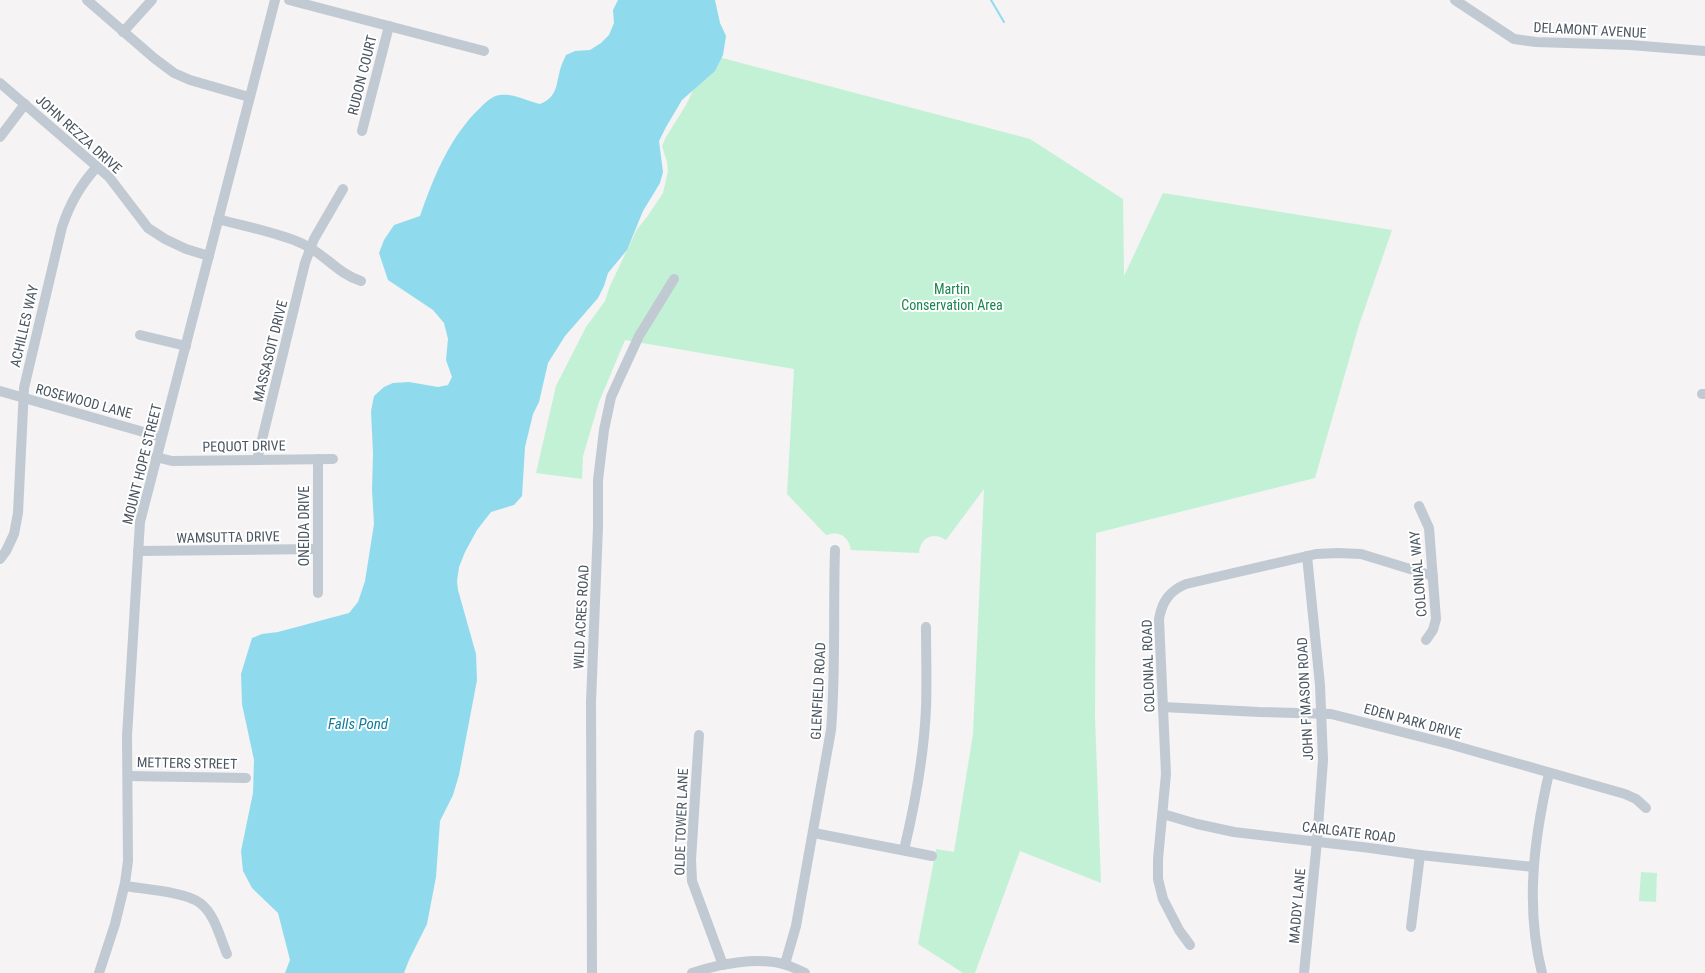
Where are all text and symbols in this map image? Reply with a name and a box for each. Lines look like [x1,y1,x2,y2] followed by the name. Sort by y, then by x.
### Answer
[1533,19,1647,41] street label: DELAMONT AVENUE
[344,33,380,117] street label: RUDON COURT
[33,91,125,177] street label: JOHN REZZA DRIVE
[901,281,1003,313] park label: Martin Conservation Area
[7,283,41,369] street label: ACHILLES WAY
[250,298,290,404] street label: MASSASOIT DRIVE
[34,380,134,422] street label: ROSEWOOD LANE
[119,402,165,526] street label: MOUNT HOPE STREET
[202,437,286,455] street label: PEQUOT DRIVE
[296,486,312,566] street label: ONEIDA DRIVE
[176,528,280,546] street label: WAMSUTTA DRIVE
[1406,530,1430,618] street label: COLONIAL WAY
[570,564,592,670] street label: WILD ACRES ROAD
[1138,619,1158,713] street label: COLONIAL ROAD
[1294,637,1316,761] street label: JOHN F MASON ROAD
[807,642,829,740] street label: GLENFIELD ROAD
[1362,700,1464,742] street label: EDEN PARK DRIVE
[328,715,389,733] water label: Falls Pond
[137,754,237,772] street label: METTERS STREET
[671,768,691,876] street label: OLDE TOWER LANE
[1301,818,1397,846] street label: CARLGATE ROAD
[1286,868,1308,944] street label: MADDY LANE

